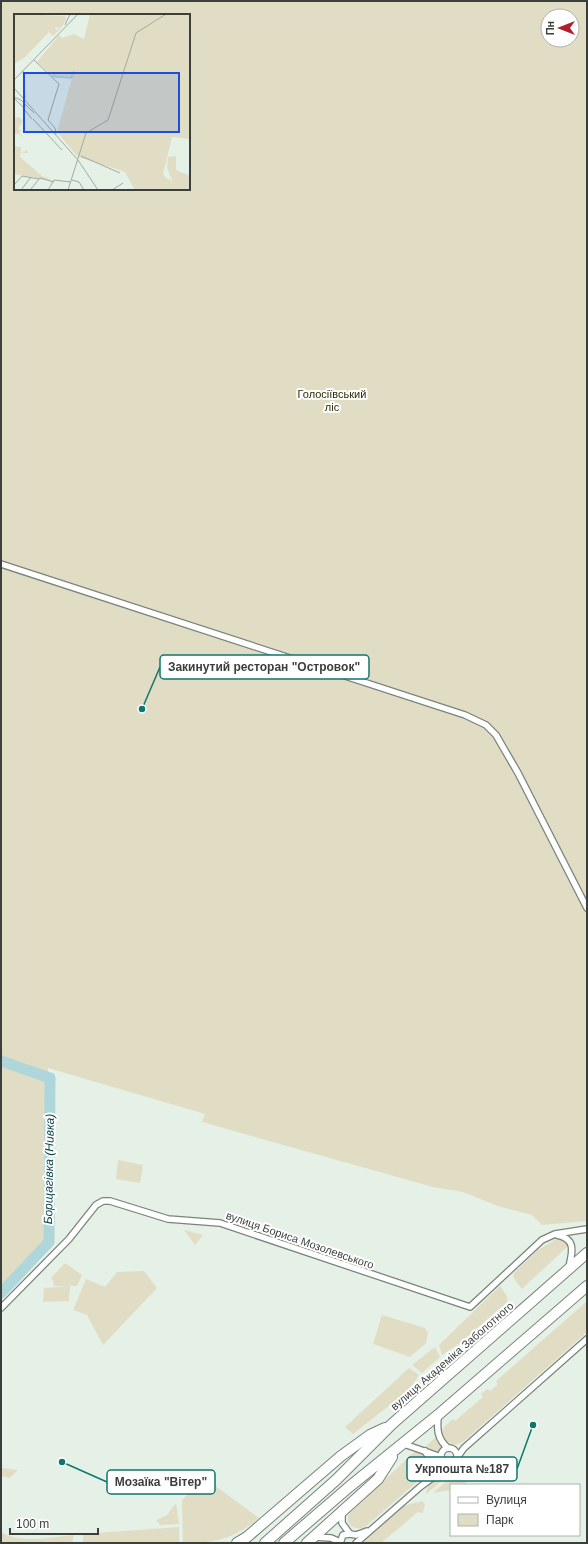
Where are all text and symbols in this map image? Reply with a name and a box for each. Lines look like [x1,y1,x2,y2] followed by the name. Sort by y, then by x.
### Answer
[540,8,580,48] north arrow
[14,14,190,190] inset map
[544,21,556,35] text: Пн
[298,388,366,413] park label: Голосіївський ліс
[160,655,369,679] callout: Закинутий ресторан "Островок"
[168,660,360,674] text: Закинутий ресторан "Островок"
[41,1114,57,1224] water label: Борщагівка (Нивка)
[225,1209,375,1271] street label: вулиця Бориса Мозолевського
[388,1299,516,1413] street label: вулиця Академіка Заболотного
[407,1457,517,1481] callout: Укрпошта №187
[415,1462,509,1476] text: Укрпошта №187
[107,1470,215,1494] callout: Мозаїка "Вітер"
[115,1475,207,1489] text: Мозаїка "Вітер"
[450,1484,580,1536] legend
[486,1493,527,1507] text: Вулиця
[10,1510,98,1536] scale bar
[486,1513,514,1527] text: Парк
[16,1517,49,1531] text: 100 m

